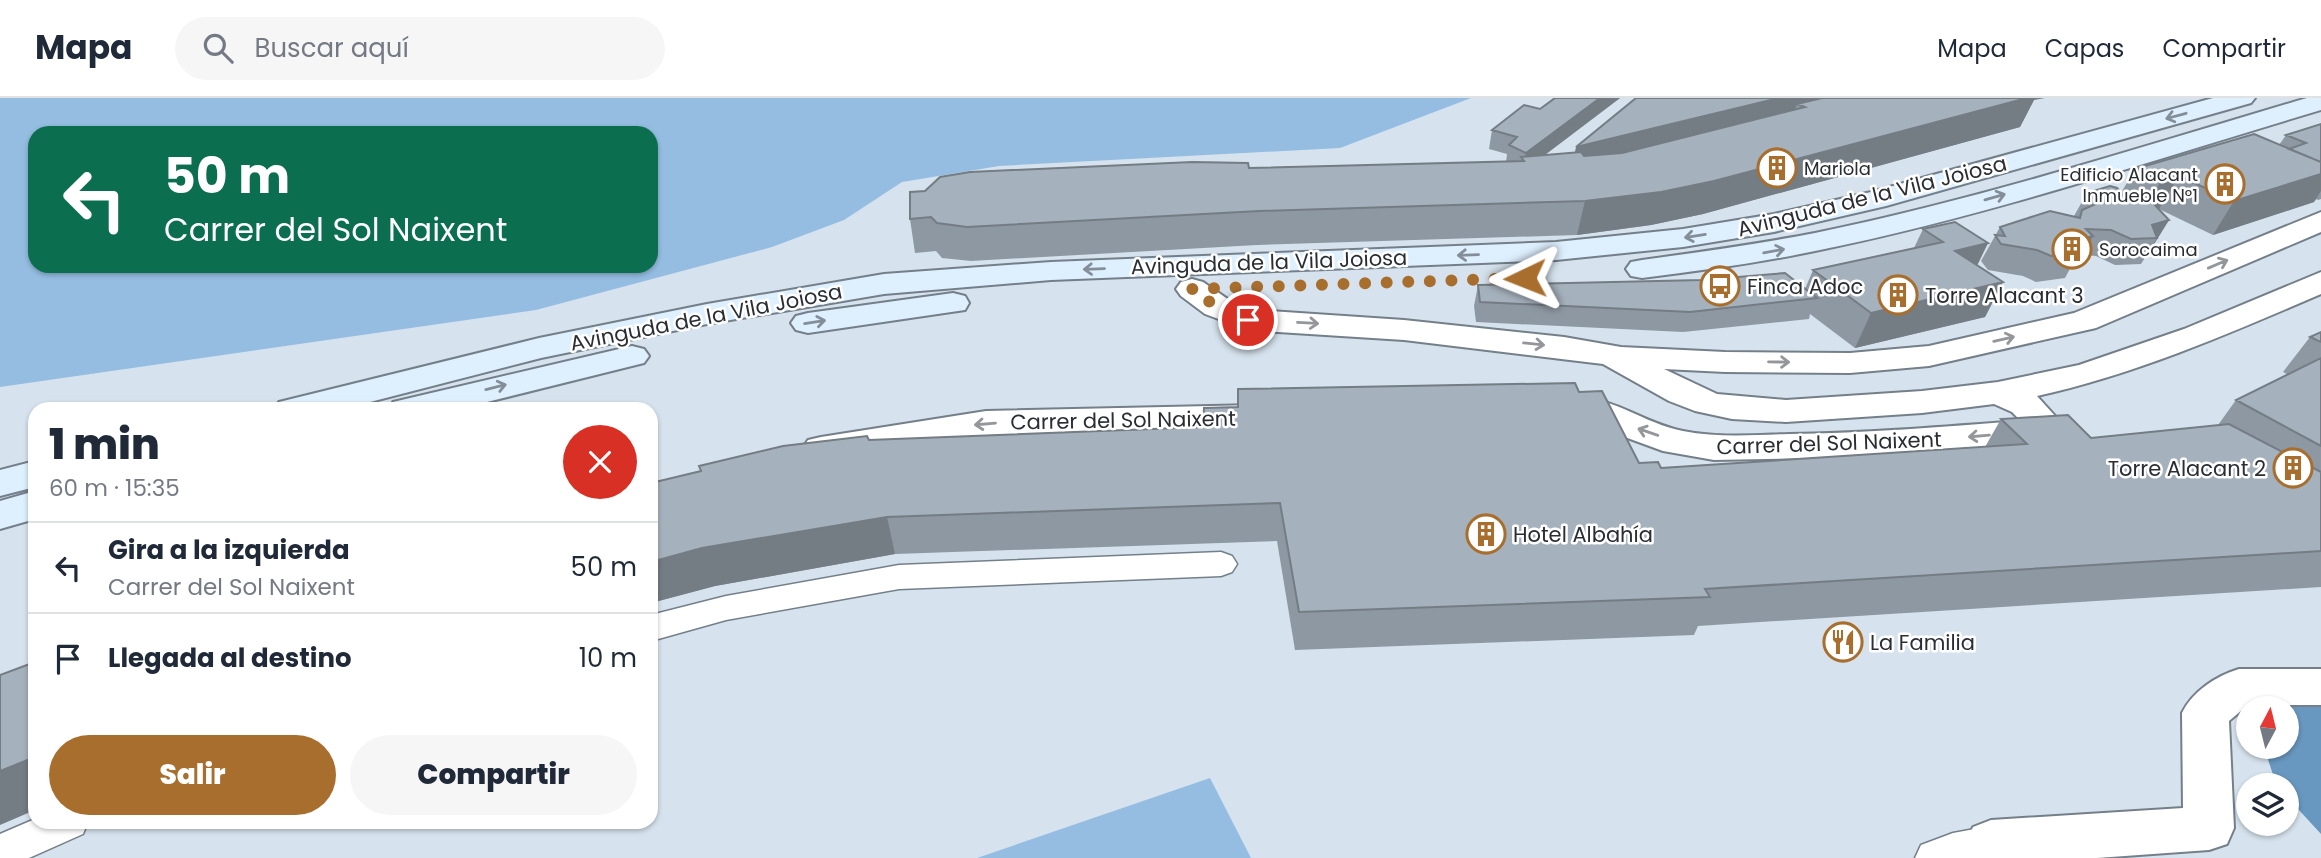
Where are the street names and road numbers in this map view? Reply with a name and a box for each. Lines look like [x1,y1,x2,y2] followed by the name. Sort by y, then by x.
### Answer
[1734,148,2010,244] street label: Avinguda de la Vila Joiosa
[1130,243,1408,281] street label: Avinguda de la Vila Joiosa
[567,276,845,358] street label: Avinguda de la Vila Joiosa
[1010,404,1236,436] street label: Carrer del Sol Naixent
[1716,425,1942,461] street label: Carrer del Sol Naixent

